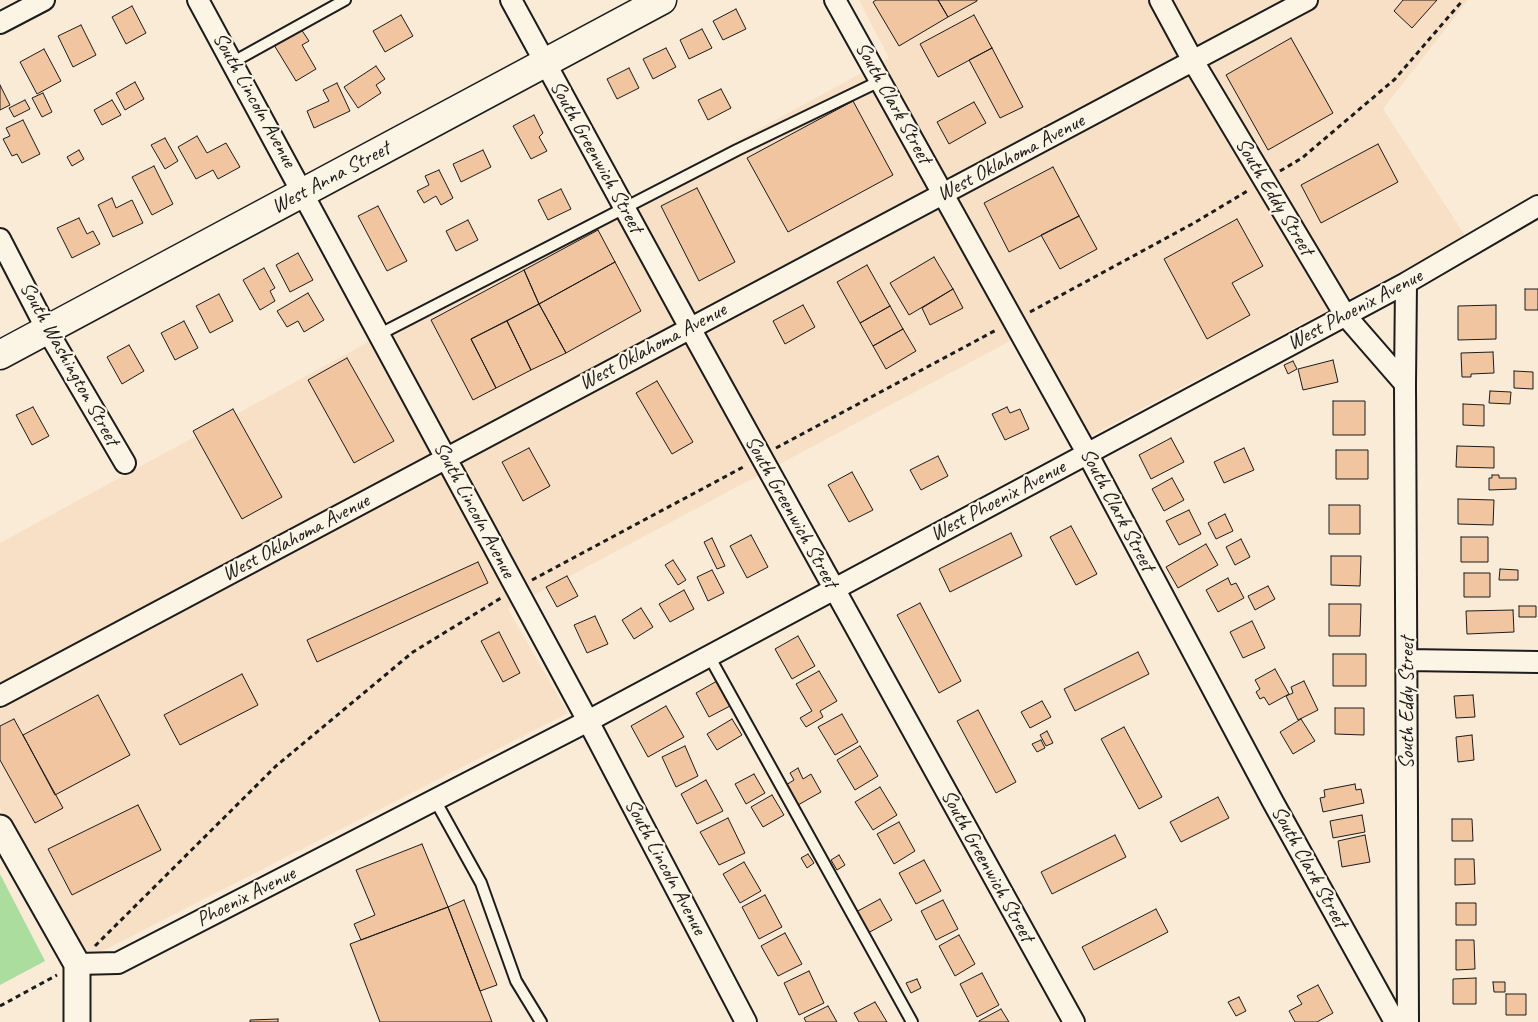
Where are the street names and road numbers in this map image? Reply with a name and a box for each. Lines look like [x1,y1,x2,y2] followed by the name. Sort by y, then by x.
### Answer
[207,28,301,172] street label: South Lincoln Avenue
[849,38,937,168] street label: South Clark Street
[544,76,648,238] street label: South Greenwich Street
[933,109,1089,207] street label: West Oklahoma Avenue
[1229,134,1319,260] street label: South Eddy Street
[267,136,395,220] street label: West Anna Street
[1283,264,1427,356] street label: West Phoenix Avenue
[14,278,124,450] street label: South Washington Street
[575,298,731,396] street label: West Oklahoma Avenue
[739,431,843,593] street label: South Greenwich Street
[428,438,520,582] street label: South Lincoln Avenue
[1074,444,1160,576] street label: South Clark Street
[926,455,1070,547] street label: West Phoenix Avenue
[218,489,374,587] street label: West Oklahoma Avenue
[1394,637,1420,769] street label: South Eddy Street
[935,785,1039,947] street label: South Greenwich Street
[619,795,711,939] street label: South Lincoln Avenue
[1265,802,1353,932] street label: South Clark Street
[192,861,300,933] street label: Phoenix Avenue

